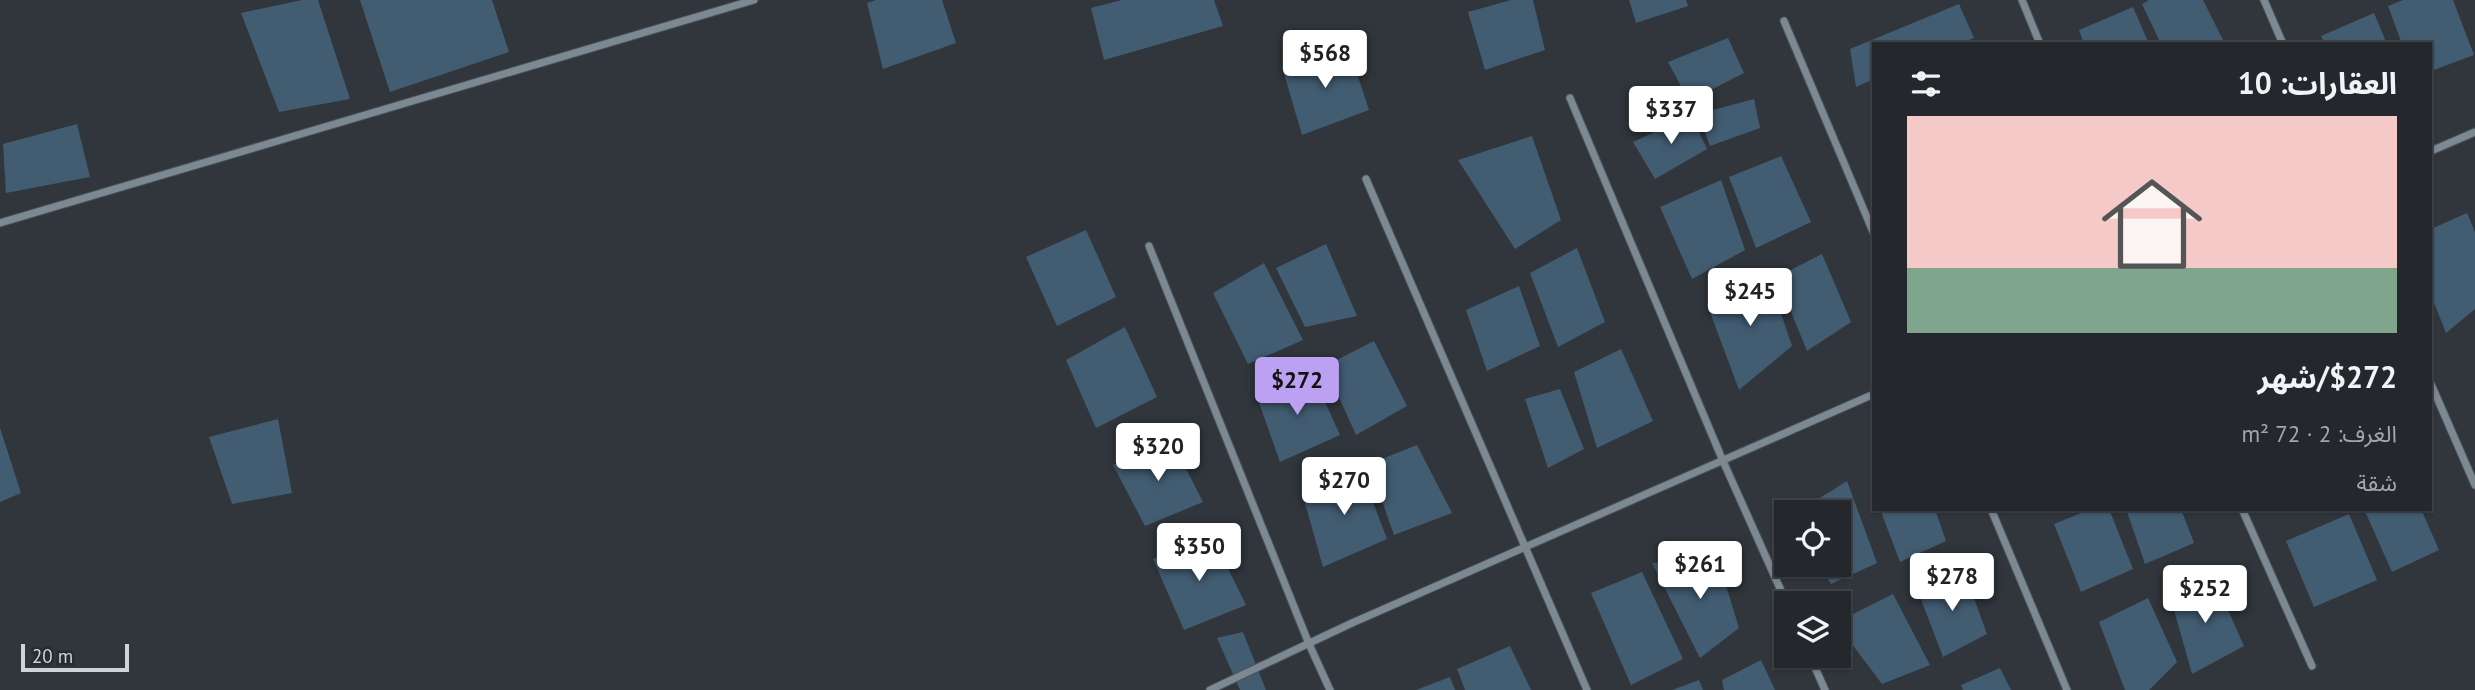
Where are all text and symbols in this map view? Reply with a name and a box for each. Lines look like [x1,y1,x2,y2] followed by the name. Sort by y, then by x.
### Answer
[1284,31,1366,90] pin: $568
[1299,38,1351,67] text: $568
[2238,63,2397,102] text: العقارات: 10
[1907,65,1945,103] icon: filters
[1630,86,1712,146] pin: $337
[1645,94,1697,123] text: $337
[2089,161,2215,287] icon: home
[1709,268,1791,328] pin: $245
[1724,276,1776,305] text: $245
[2258,357,2397,396] text: $272/شهر
[1256,358,1338,417] pin: $272
[1271,365,1323,394] text: $272
[2241,419,2397,448] text: الغرف: 2 · 72 m²
[1117,424,1199,483] pin: $320
[1132,431,1184,460] text: $320
[1303,458,1385,517] pin: $270
[1318,465,1370,494] text: $270
[2356,468,2397,497] text: شقة
[1774,500,1851,668] map controls
[1774,500,1851,577] button: locate
[1158,524,1240,583] pin: $350
[1173,531,1225,560] text: $350
[1659,542,1741,601] pin: $261
[1674,549,1726,578] text: $261
[1911,554,1993,613] pin: $278
[1926,561,1978,590] text: $278
[2164,566,2246,625] pin: $252
[2179,573,2231,602] text: $252
[1774,591,1851,668] button: layers
[21,641,130,673] scale bar
[32,644,73,668] text: 20 m

